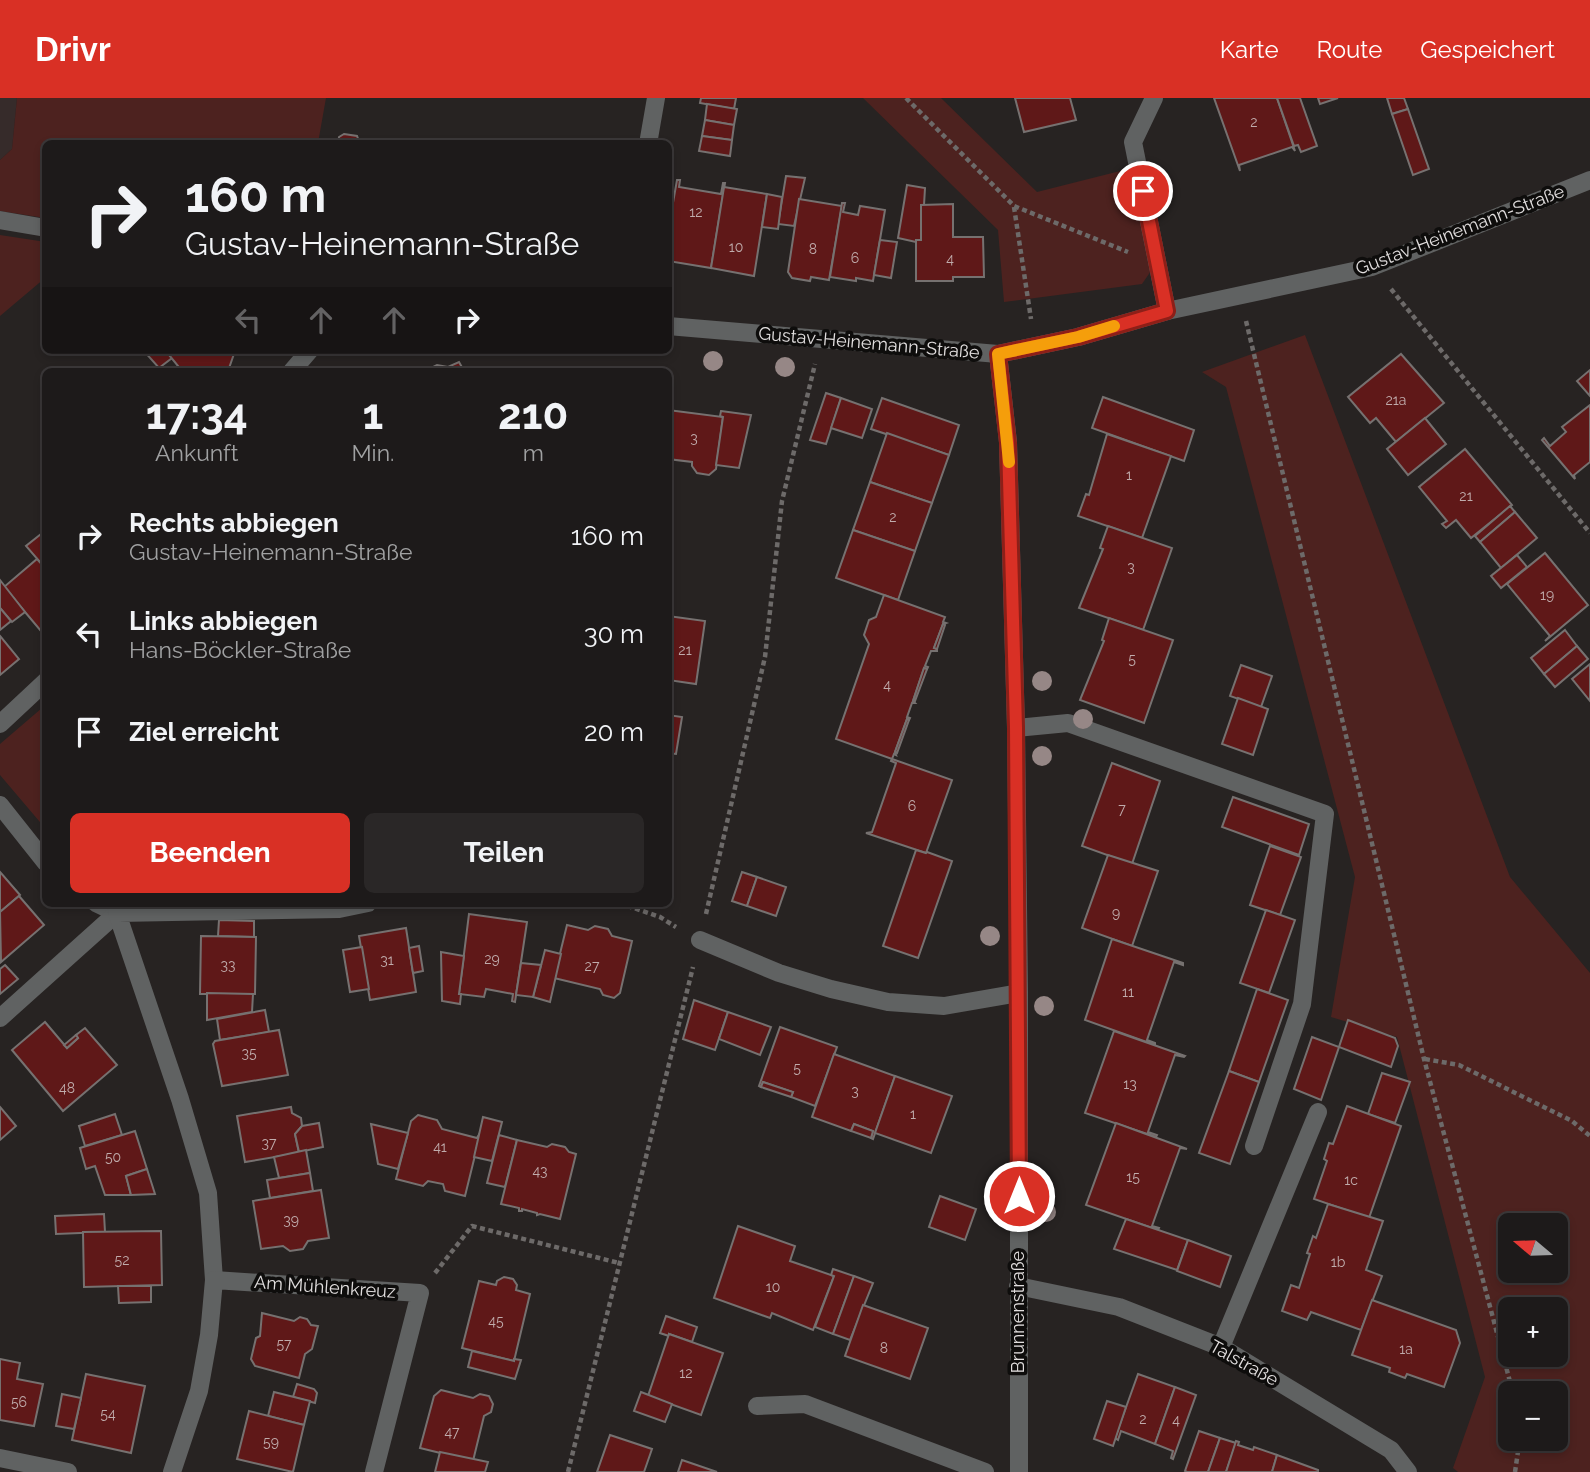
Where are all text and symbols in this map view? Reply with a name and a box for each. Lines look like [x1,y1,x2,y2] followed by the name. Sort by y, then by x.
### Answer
[35,30,111,69] text: Drivr
[1220,35,1279,64] text: Karte
[1317,35,1382,64] text: Route
[1420,35,1555,64] text: Gespeichert
[1250,114,1258,130] house number: 2
[1113,161,1173,221] pin
[185,166,326,223] text: 160 m
[70,168,161,259] icon: right
[1124,172,1162,210] icon: arrive
[1353,180,1568,279] street label: Gustav-Heinemann-Straße
[689,204,703,220] house number: 12
[185,225,579,262] text: Gustav-Heinemann-Straße
[729,239,743,255] house number: 10
[809,241,817,257] house number: 8
[851,250,859,266] house number: 6
[946,251,954,267] house number: 4
[229,301,267,339] icon: left
[302,301,340,339] icon: ahead
[375,301,413,339] icon: ahead
[448,301,486,339] icon: right
[758,322,981,363] street label: Gustav-Heinemann-Straße
[146,390,248,439] text: 17:34
[363,390,383,439] text: 1
[498,390,568,439] text: 210
[1386,392,1406,408] house number: 21a
[690,430,698,446] house number: 3
[155,439,238,466] text: Ankunft
[351,439,394,466] text: Min.
[523,439,544,466] text: m
[1126,467,1132,483] house number: 1
[1459,488,1473,504] house number: 21
[129,508,339,538] text: Rechts abbiegen
[889,509,897,525] house number: 2
[70,517,108,555] icon: right
[571,521,644,551] text: 160 m
[129,538,412,565] text: Gustav-Heinemann-Straße
[1127,559,1135,575] house number: 3
[1540,587,1554,603] house number: 19
[129,606,318,636] text: Links abbiegen
[70,615,108,653] icon: left
[584,619,644,649] text: 30 m
[129,636,351,663] text: Hans-Böckler-Straße
[678,642,692,658] house number: 21
[1128,651,1136,667] house number: 5
[883,677,891,693] house number: 4
[70,713,108,751] icon: arrive
[129,717,279,747] text: Ziel erreicht
[584,717,644,747] text: 20 m
[908,798,916,814] house number: 6
[1118,801,1126,817] house number: 7
[70,813,350,893] button: Beenden
[364,813,644,893] button: Teilen
[1112,905,1120,921] house number: 9
[484,951,500,967] house number: 29
[380,952,394,968] house number: 31
[221,957,235,973] house number: 33
[585,958,600,974] house number: 27
[1122,984,1134,1000] house number: 11
[241,1045,257,1061] house number: 35
[793,1060,801,1076] house number: 5
[1123,1076,1137,1092] house number: 13
[59,1080,75,1096] house number: 48
[851,1083,859,1099] house number: 3
[910,1106,916,1122] house number: 1
[262,1135,277,1151] house number: 37
[433,1139,447,1155] house number: 41
[105,1149,121,1165] house number: 50
[982,1159,1056,1233] position arrow
[532,1163,548,1179] house number: 43
[1126,1169,1140,1185] house number: 15
[1344,1172,1358,1188] house number: 1c
[283,1212,299,1228] house number: 39
[1498,1213,1568,1283] north arrow
[1498,1213,1568,1451] map controls
[1007,1250,1028,1373] street label: Brunnenstraße
[115,1252,129,1268] house number: 52
[1331,1254,1346,1270] house number: 1b
[254,1271,397,1302] street label: Am Mühlenkreuz
[766,1279,780,1295] house number: 10
[1498,1297,1568,1367] button: +
[488,1313,504,1329] house number: 45
[1206,1335,1283,1390] street label: Talstraße
[276,1336,292,1352] house number: 57
[880,1340,888,1356] house number: 8
[1399,1341,1413,1357] house number: 1a
[679,1365,693,1381] house number: 12
[1498,1381,1568,1451] button: −
[11,1394,27,1410] house number: 56
[100,1406,116,1422] house number: 54
[1139,1411,1147,1427] house number: 2
[1172,1412,1180,1428] house number: 4
[444,1424,460,1440] house number: 47
[263,1434,279,1450] house number: 59

